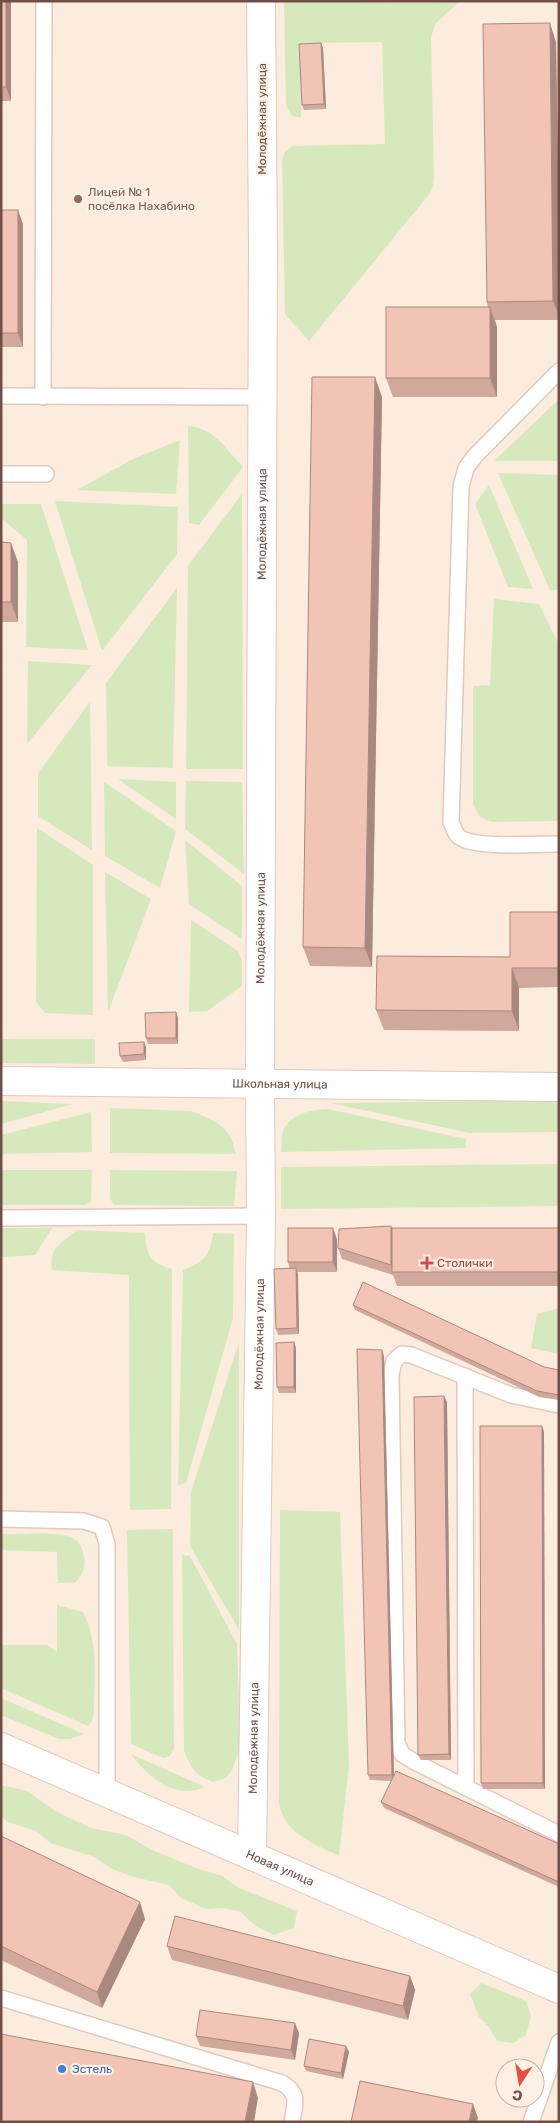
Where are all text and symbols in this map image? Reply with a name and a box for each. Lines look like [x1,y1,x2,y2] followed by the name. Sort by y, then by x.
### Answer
[255,63,269,175] street label: Молодёжная улица
[88,185,195,213] place label: Лицей № 1 посёлка Нахабино
[72,193,84,205] marker: Лицей № 1 посёлка Нахабино
[255,468,269,580] street label: Молодёжная улица
[253,872,268,984] street label: Молодёжная улица
[232,1076,328,1092] street label: Школьная улица
[437,1256,493,1270] place label: Столички
[421,1257,433,1269] marker: Столички
[252,1278,267,1390] street label: Молодёжная улица
[246,1682,261,1794] street label: Молодёжная улица
[244,1847,316,1889] street label: Новая улица
[495,2058,545,2108] north arrow
[72,2062,112,2076] place label: Эстель
[56,2063,68,2075] marker: Эстель
[511,2086,524,2105] text: С

